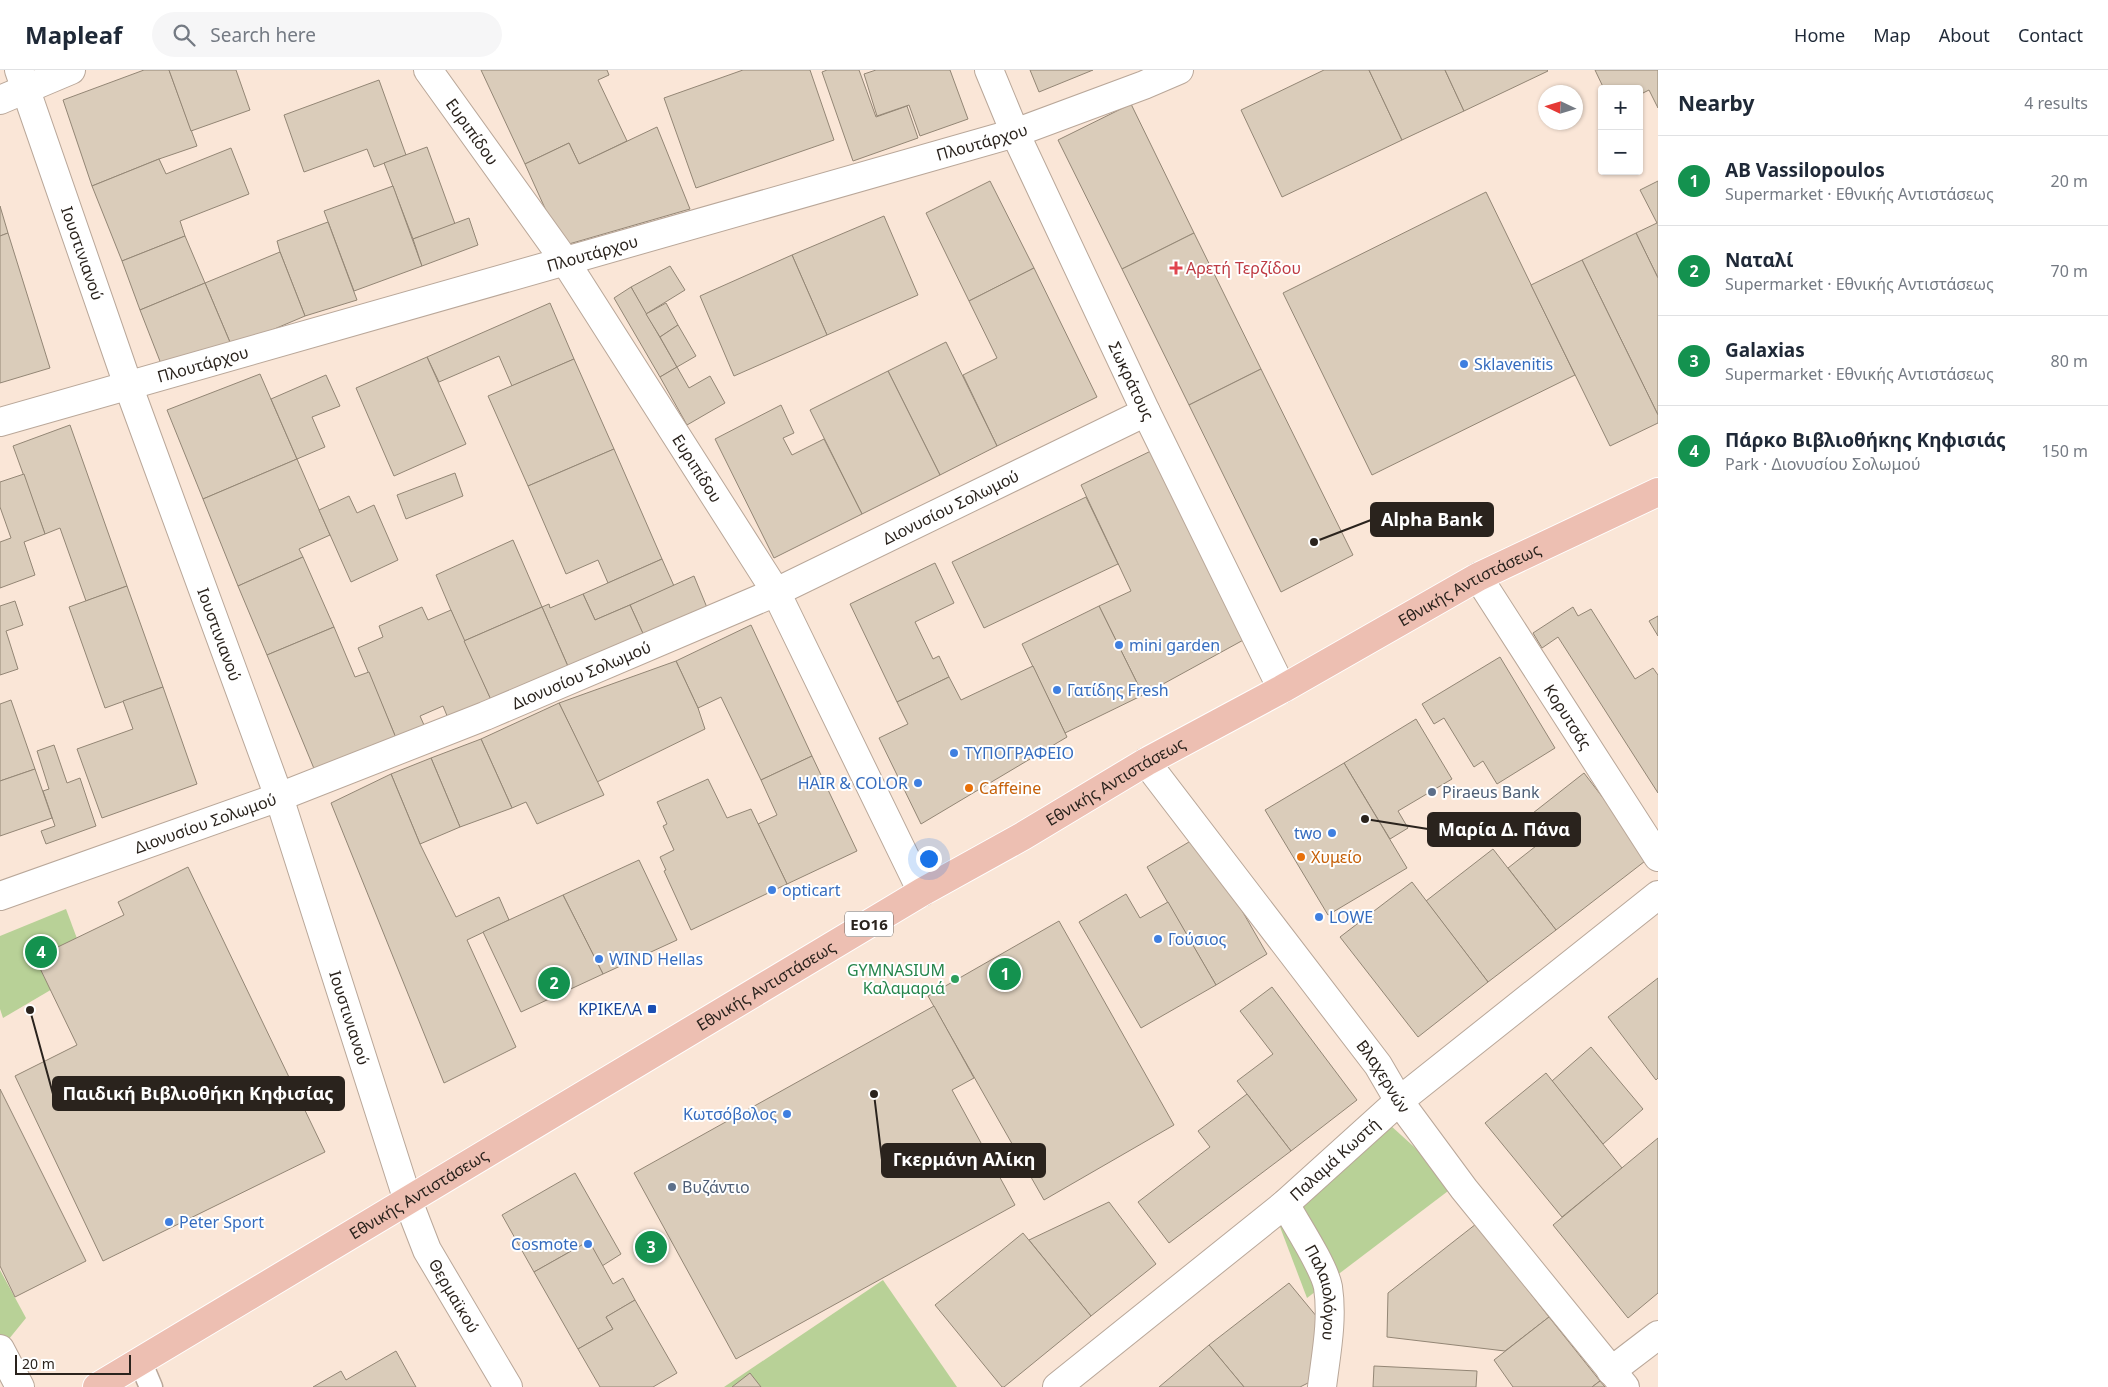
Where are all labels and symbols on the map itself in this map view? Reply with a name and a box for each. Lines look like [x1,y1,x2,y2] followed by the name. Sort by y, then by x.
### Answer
[1538,85,1583,130] north arrow
[441,94,504,170] street label: Ευριπίδου
[934,118,1031,166] street label: Πλουτάρχου
[56,203,109,303] street label: Ιουστινιανού
[544,230,641,277] street label: Πλουτάρχου
[1186,257,1301,279] place label: Αρετή Τερζίδου
[1170,262,1182,274] marker: Αρετή Τερζίδου
[1103,338,1159,424] street label: Σωκράτους
[155,341,251,388] street label: Πλουτάρχου
[1474,353,1553,375] place label: Sklavenitis
[1458,358,1470,370] marker: Sklavenitis
[667,430,727,507] street label: Ευριπίδου
[879,464,1023,550] street label: Διονυσίου Σολωμού
[1371,503,1493,536] callout: Alpha Bank
[1381,507,1484,531] text: Alpha Bank
[1394,538,1544,631] street label: Εθνικής Αντιστάσεως
[192,585,247,684] street label: Ιουστινιανού
[1129,634,1220,656] place label: mini garden
[508,636,654,714] street label: Διονυσίου Σολωμού
[1113,639,1125,651] marker: mini garden
[1067,679,1169,701] place label: Γατίδης Fresh
[1539,680,1597,754] street label: Κορυτσάς
[1051,684,1063,696] marker: Γατίδης Fresh
[1042,732,1189,831] street label: Εθνικής Αντιστάσεως
[964,742,1074,764] place label: ΤΥΠΟΓΡΑΦΕΙΟ
[948,747,960,759] marker: ΤΥΠΟΓΡΑΦΕΙΟ
[798,772,908,794] place label: HAIR & COLOR
[912,777,924,789] marker: HAIR & COLOR
[979,777,1041,799] place label: Caffeine
[1442,781,1540,803] place label: Piraeus Bank
[963,782,975,794] marker: Caffeine
[1426,786,1438,798] marker: Piraeus Bank
[131,788,279,858] street label: Διονυσίου Σολωμού
[1428,813,1580,846] callout: Μαρία Δ. Πάνα
[1438,817,1570,841] text: Μαρία Δ. Πάνα
[1294,822,1322,844] place label: two
[1326,827,1338,839] marker: two
[916,846,942,872] your location
[1311,846,1362,868] place label: Χυμείο
[1295,851,1307,863] marker: Χυμείο
[782,879,841,901] place label: opticart
[766,884,778,896] marker: opticart
[1329,906,1373,928] place label: LOWE
[1313,911,1325,923] marker: LOWE
[845,912,893,936] road number: ΕΟ16
[1168,928,1227,950] place label: Γούσιος
[25,933,57,971] pin: 4
[1152,933,1164,945] marker: Γούσιος
[692,935,840,1036] street label: Εθνικής Αντιστάσεως
[609,948,703,970] place label: WIND Hellas
[593,953,605,965] marker: WIND Hellas
[989,955,1021,993] pin: 1
[847,959,945,999] place label: GYMNASIUM Καλαμαριά
[538,964,570,1002] pin: 2
[324,968,375,1068] street label: Ιουστινιανού
[949,973,961,985] marker: GYMNASIUM Καλαμαριά
[578,998,643,1020] place label: ΚΡΙΚΕΛΑ
[646,1003,658,1015] marker: ΚΡΙΚΕΛΑ
[1351,1035,1415,1117] street label: Βλαχερνών
[53,1077,344,1110] callout: Παιδική Βιβλιοθήκη Κηφισίας
[63,1081,334,1105] text: Παιδική Βιβλιοθήκη Κηφισίας
[683,1103,777,1125] place label: Κωτσόβολος
[781,1108,793,1120] marker: Κωτσόβολος
[1285,1113,1384,1206] street label: Παλαμά Κωστή
[345,1144,492,1244] street label: Εθνικής Αντιστάσεως
[882,1144,1045,1177] callout: Γκερμάνη Αλίκη
[893,1147,1035,1171] text: Γκερμάνη Αλίκη
[682,1176,750,1198] place label: Βυζάντιο
[666,1181,678,1193] marker: Βυζάντιο
[179,1211,264,1233] place label: Peter Sport
[163,1216,175,1228] marker: Peter Sport
[635,1228,667,1266] pin: 3
[511,1233,578,1255] place label: Cosmote
[582,1238,594,1250] marker: Cosmote
[1300,1241,1341,1342] street label: Παλαιολόγου
[424,1255,485,1337] street label: Θερμαϊκού
[15,1352,131,1375] scale bar

